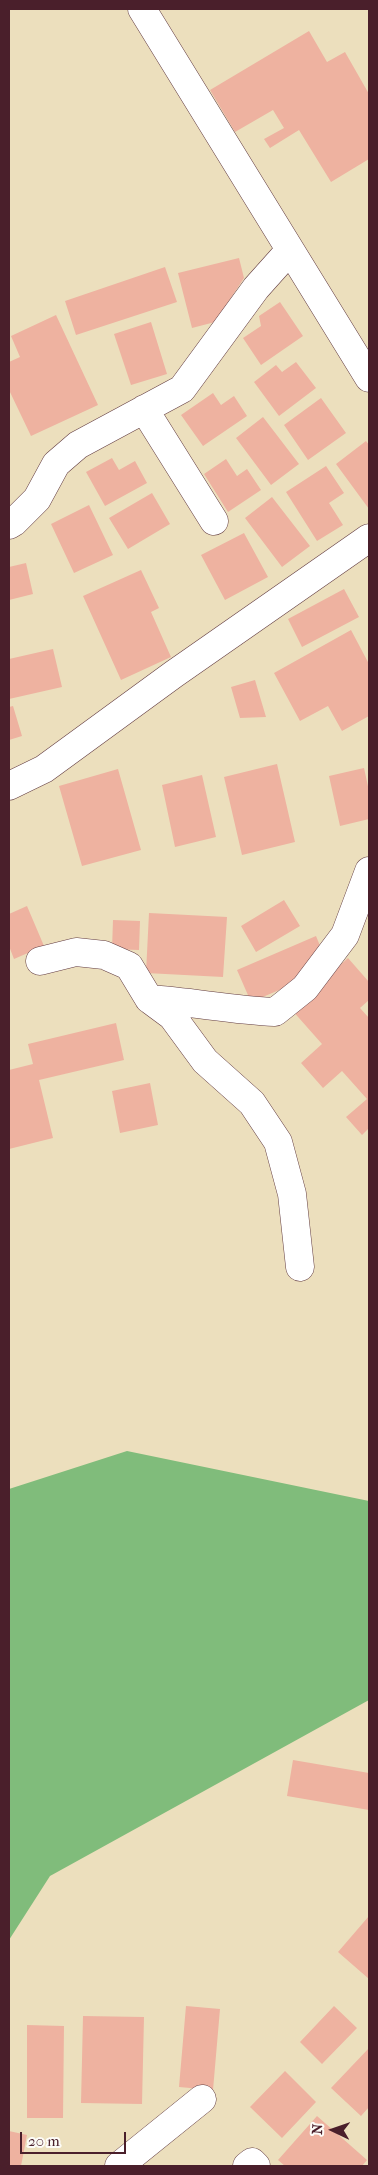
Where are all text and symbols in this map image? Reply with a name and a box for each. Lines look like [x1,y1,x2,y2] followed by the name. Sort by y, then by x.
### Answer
[308,2105,358,2155] north arrow
[22,2122,129,2154] scale bar
[309,2123,326,2135] text: N
[28,2132,60,2150] text: 20 m

